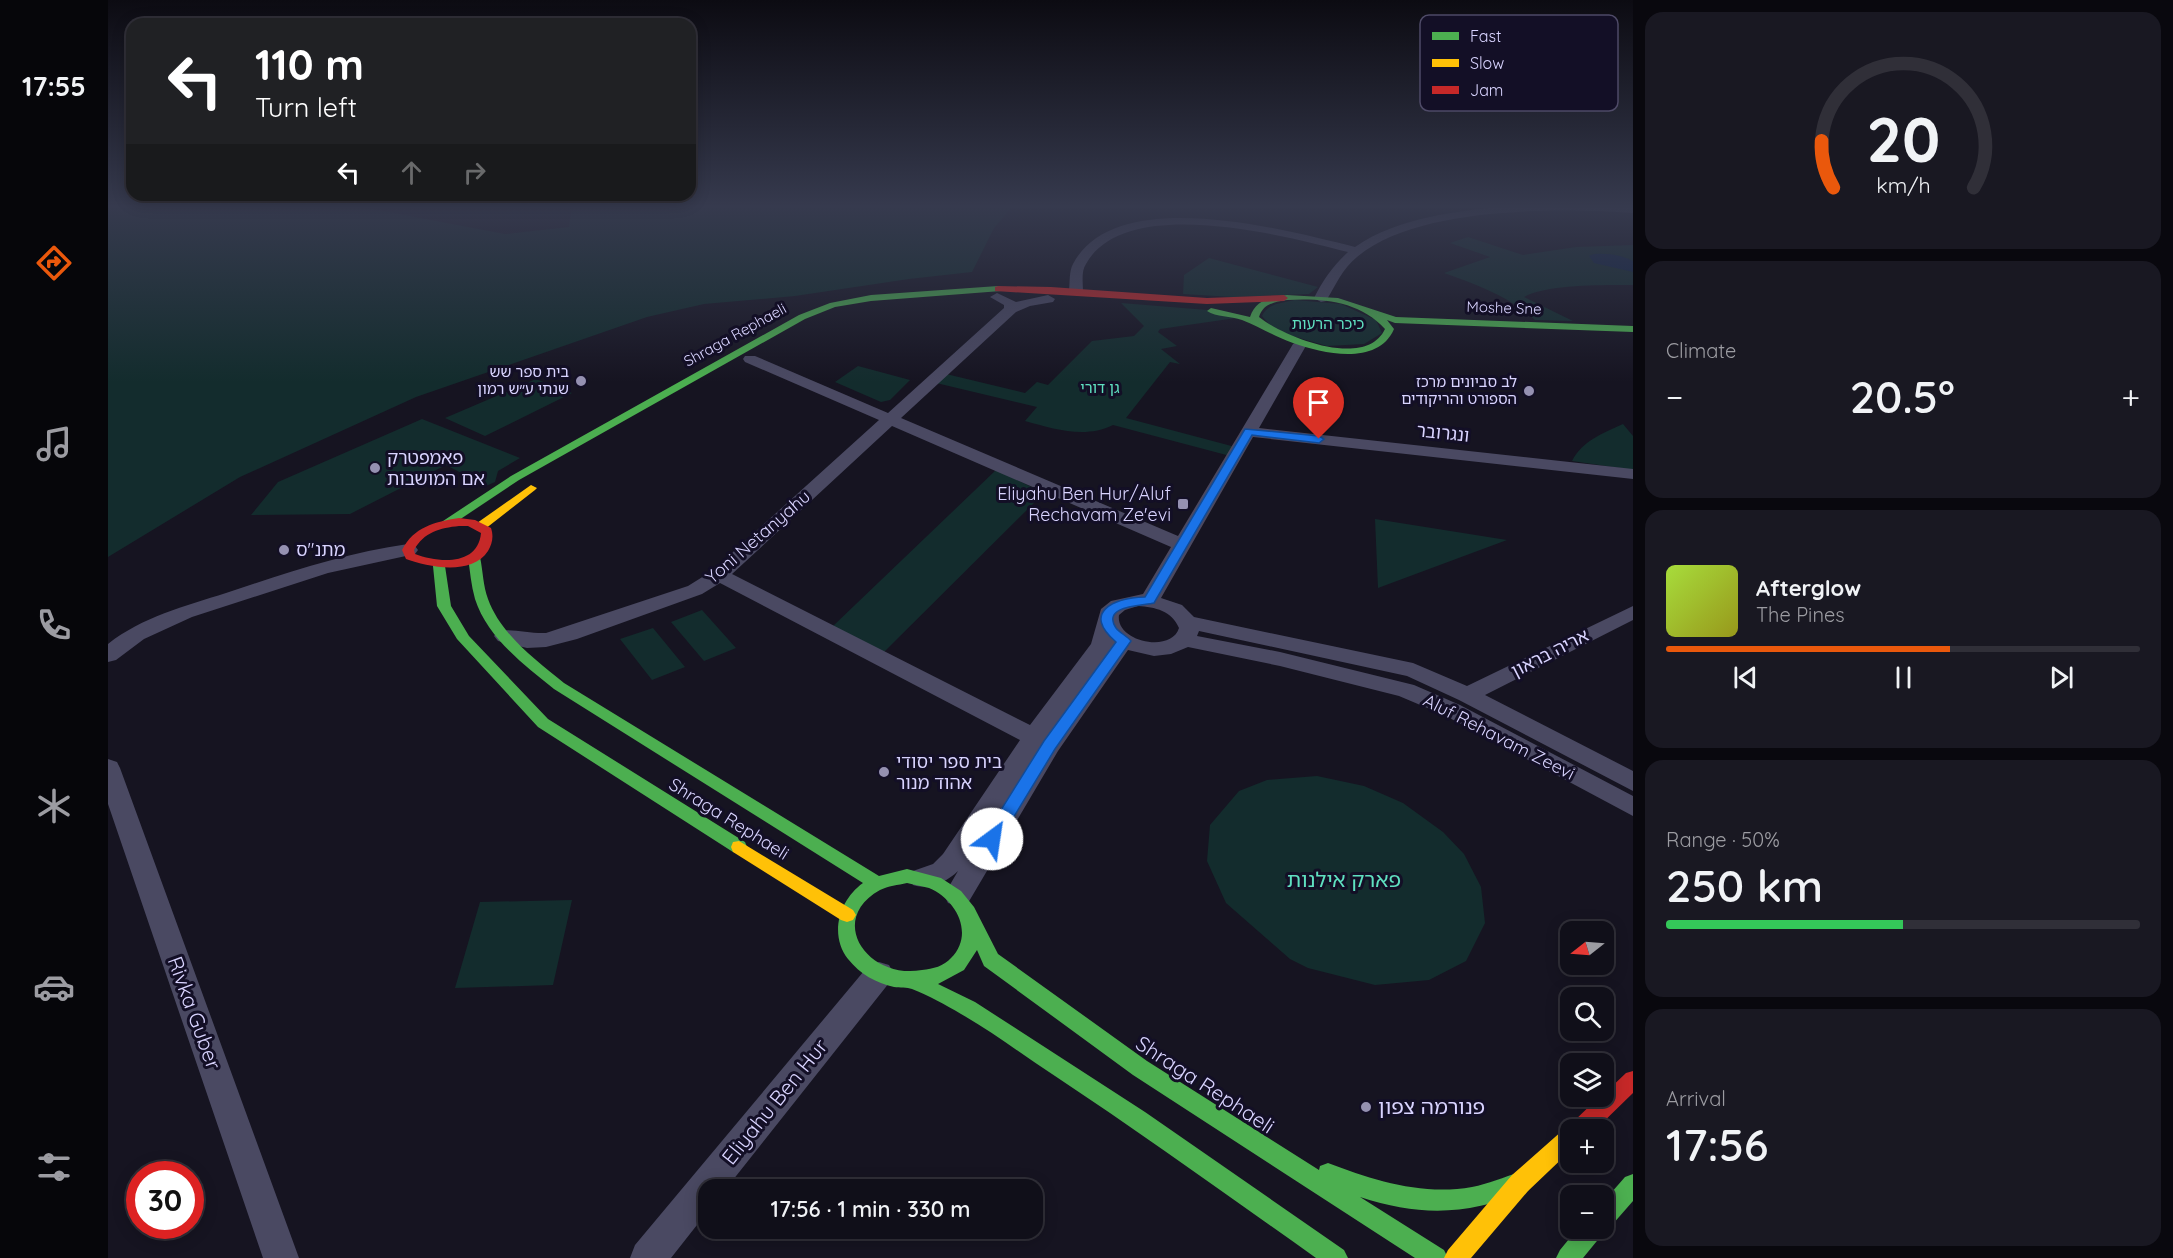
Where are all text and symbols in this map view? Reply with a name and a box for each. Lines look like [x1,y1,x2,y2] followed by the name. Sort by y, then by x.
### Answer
[1420,15,1618,111] legend
[1470,26,1501,46] text: Fast
[255,38,364,91] text: 110 m
[156,42,234,120] icon: left
[1470,53,1504,73] text: Slow
[22,69,86,103] text: 17:55
[1470,80,1503,100] text: Jam
[255,90,357,124] text: Turn left
[1866,100,1940,178] text: 20
[332,156,365,189] icon: left
[395,156,428,189] icon: ahead
[458,156,491,189] icon: right
[1876,172,1930,198] text: km/h
[33,242,75,284] icon: directions
[1466,297,1542,318] street label: Moshe Sne
[680,299,789,371] street label: Shraga Rephaeli
[1292,314,1365,333] park label: כיכר הרעות
[1666,338,1736,363] text: Climate
[477,362,569,398] place label: בית ספר שש שנתי ע״ש רמון
[1850,368,1955,424] text: 20.5°
[1401,372,1517,408] place label: לב סביונים מרכז הספורט והריקודים
[574,374,588,388] marker: בית ספר שש שנתי ע״ש רמון
[1666,376,1683,417] text: −
[2121,376,2140,417] text: +
[1293,377,1344,439] pin
[1080,378,1120,397] park label: גן דורי
[1522,384,1536,398] marker: לב סביונים מרכז הספורט והריקודים
[1302,386,1335,419] icon: arrive
[1416,418,1471,447] street label: ונגרובר
[33,423,75,465] icon: music
[387,446,485,490] place label: פאמפטרק אם המושבות
[368,461,382,475] marker: פאמפטרק אם המושבות
[997,482,1172,526] place label: Eliyahu Ben Hur/Aluf Rechavam Ze'evi
[700,485,815,588] street label: Yoni Netanyahu
[1176,497,1190,511] marker: Eliyahu Ben Hur/Aluf Rechavam Ze'evi
[296,538,346,561] place label: מתנ"ס
[277,543,291,557] marker: מתנ"ס
[1756,574,1861,602] text: Afterglow
[1756,602,1845,627] text: The Pines
[33,604,75,646] icon: phone
[1507,623,1592,682] street label: אריה בראון
[1729,661,1762,694] icon: previous
[1887,661,1920,694] icon: pause
[2045,661,2078,694] icon: next
[1419,688,1579,785] street label: Aluf Rehavam Zeevi
[896,750,1002,794] place label: בית ספר יסודי אהוד מנור
[877,765,891,779] marker: בית ספר יסודי אהוד מנור
[665,772,794,865] street label: Shraga Rephaeli
[33,785,75,827] icon: climate
[960,807,1024,871] position arrow
[1666,827,1780,852] text: Range · 50%
[1666,857,1823,913] text: 250 km
[1287,866,1401,892] park label: פארק אילנות
[1560,921,1614,975] north arrow
[1560,921,1614,1239] map controls
[162,953,227,1073] street label: Rivka Guber
[33,966,75,1008] icon: car
[1560,987,1614,1041] button: search
[1131,1030,1280,1139] street label: Shraga Rephaeli
[716,1033,833,1169] street label: Eliyahu Ben Hur
[1560,1053,1614,1107] button: layers
[1666,1086,1726,1111] text: Arrival
[1378,1093,1485,1119] place label: פנורמה צפון
[1359,1100,1373,1114] marker: פנורמה צפון
[1666,1116,1769,1172] text: 17:56
[1560,1119,1614,1173] button: +
[33,1146,75,1188] icon: filters
[126,1161,204,1239] speed limit sign: 30
[1560,1185,1614,1239] button: −
[771,1195,970,1223] text: 17:56 · 1 min · 330 m

